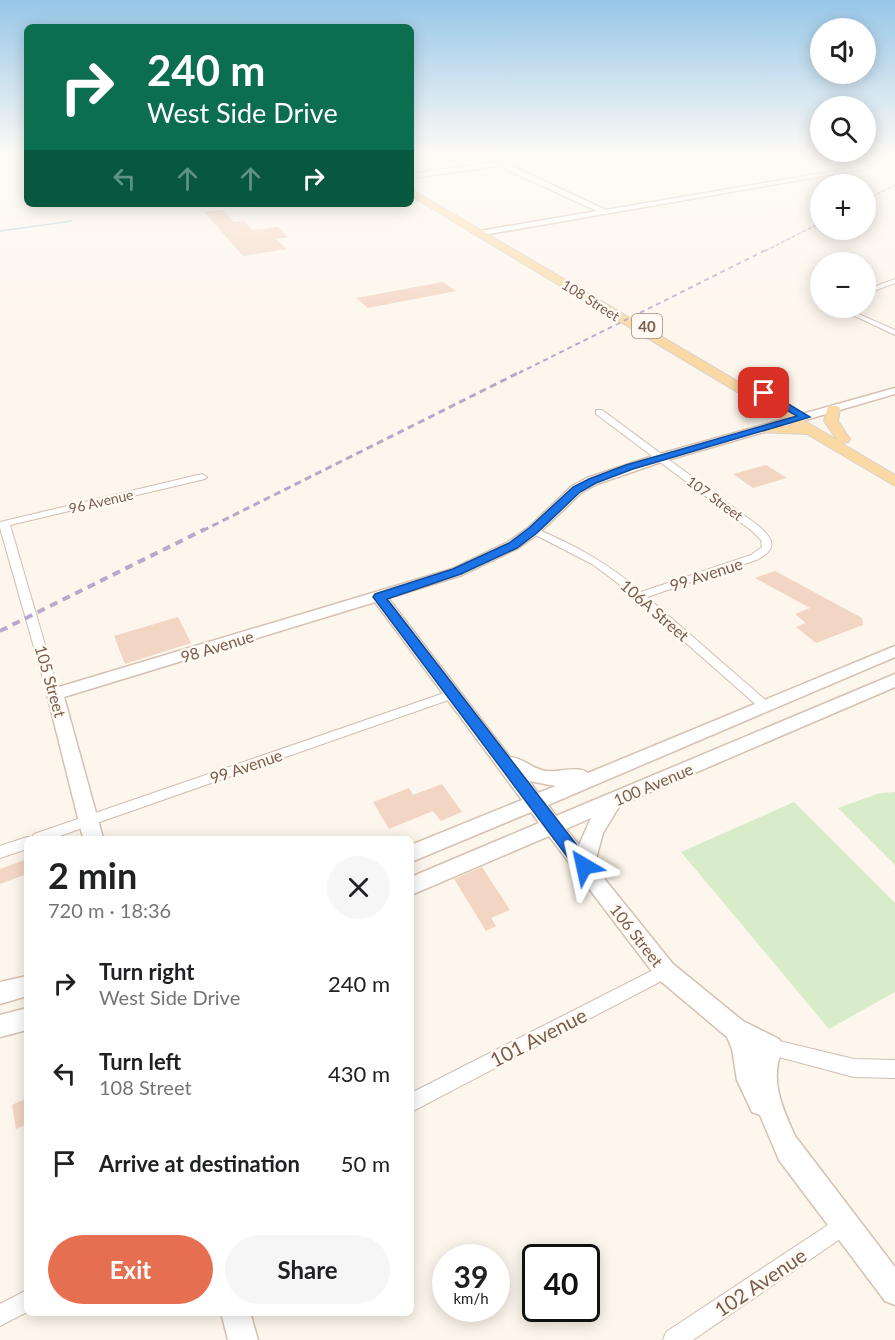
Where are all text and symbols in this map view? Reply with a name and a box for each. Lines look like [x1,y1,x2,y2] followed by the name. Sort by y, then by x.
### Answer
[810,18,876,318] map controls
[810,18,876,84] button: sound
[147,45,265,95] text: 240 m
[48,48,126,126] icon: right
[147,96,338,129] text: West Side Drive
[810,96,876,162] button: search
[108,162,141,195] icon: left
[171,162,204,195] icon: ahead
[234,162,267,195] icon: ahead
[297,162,330,195] icon: right
[810,174,876,240] button: +
[810,252,876,318] button: −
[559,276,623,324] street label: 108 Street
[632,314,662,338] road number: 40
[738,367,789,418] pin
[747,376,780,409] icon: arrive
[684,472,746,524] street label: 107 Street
[67,485,135,517] street label: 96 Avenue
[667,553,745,595] street label: 99 Avenue
[617,575,693,645] street label: 106A Street
[178,626,256,666] street label: 98 Avenue
[32,643,70,719] street label: 105 Street
[207,745,285,787] street label: 99 Avenue
[610,759,696,809] street label: 100 Avenue
[552,834,616,898] position arrow
[48,853,137,897] text: 2 min
[327,856,390,919] button: close
[48,898,171,922] text: 720 m · 18:36
[607,900,667,970] street label: 106 Street
[99,958,194,985] text: Turn right
[48,967,81,1000] icon: right
[328,970,390,997] text: 240 m
[99,985,240,1009] text: West Side Drive
[486,1002,590,1072] street label: 101 Avenue
[99,1048,181,1075] text: Turn left
[48,1057,81,1090] icon: left
[328,1060,390,1087] text: 430 m
[99,1075,192,1099] text: 108 Street
[48,1147,81,1180] icon: arrive
[99,1150,300,1177] text: Arrive at destination
[341,1150,390,1177] text: 50 m
[48,1235,213,1304] button: Exit
[225,1235,390,1304] button: Share
[710,1243,810,1321] street label: 102 Avenue
[522,1244,600,1322] speed limit sign: 40
[454,1258,488,1294] text: 39
[453,1289,489,1307] text: km/h

